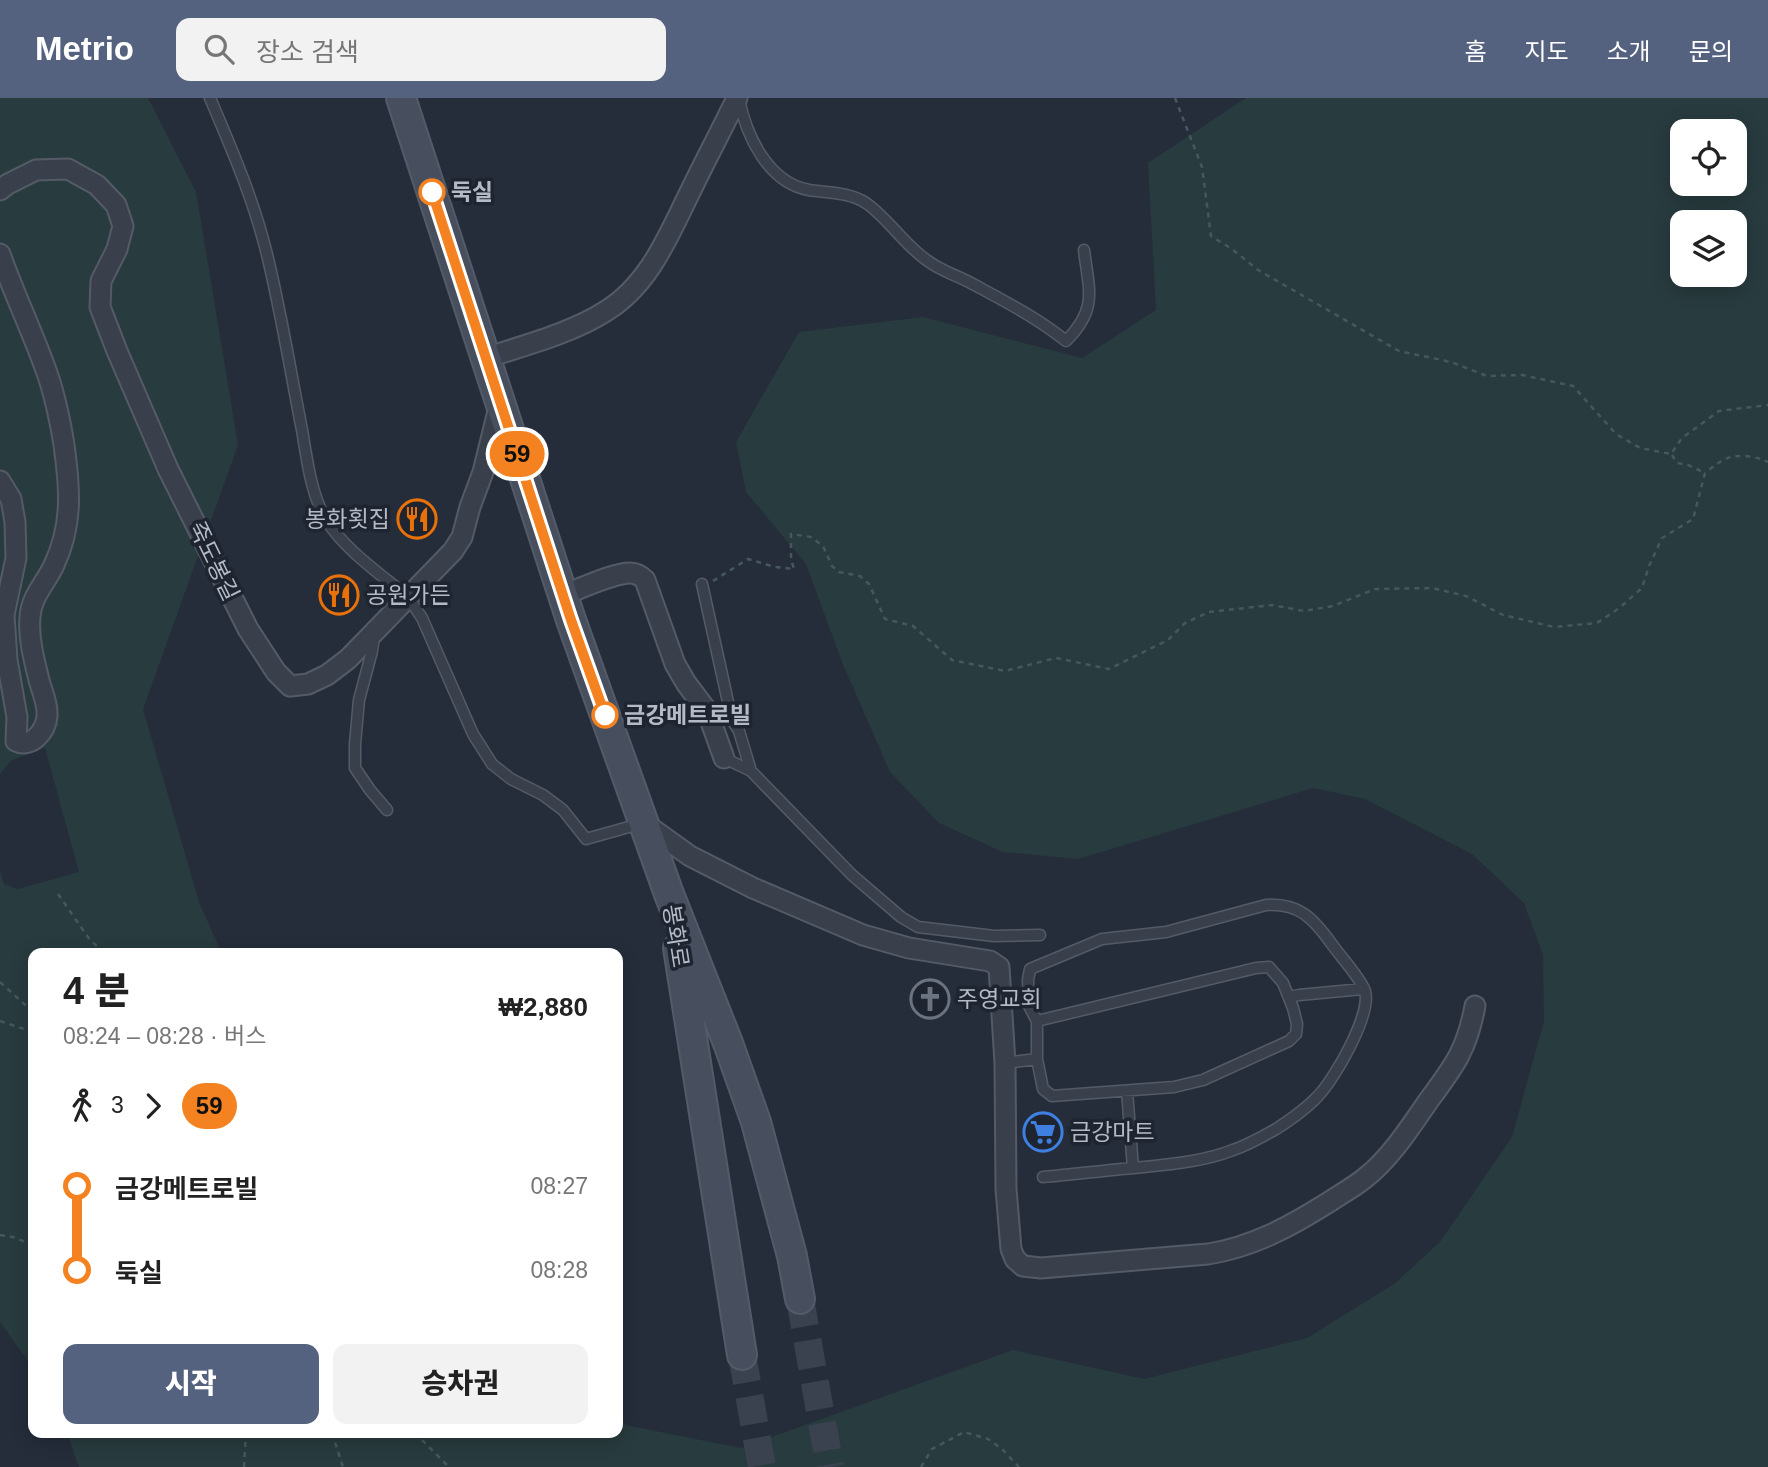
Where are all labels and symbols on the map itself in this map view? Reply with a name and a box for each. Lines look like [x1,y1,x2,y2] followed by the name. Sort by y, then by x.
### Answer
[419,179,445,205] marker: 둑실
[451,179,493,205] place label: 둑실
[486,431,548,477] line badge: 59
[396,498,438,540] restaurant icon: 봉화횟집
[305,506,390,532] place label: 봉화횟집
[184,517,244,605] street label: 죽도봉길
[318,574,360,616] restaurant icon: 공원가든
[366,582,451,608] place label: 공원가든
[592,702,618,728] marker: 금강메트로빌
[624,702,751,728] place label: 금강메트로빌
[658,903,694,969] street label: 봉화로
[909,978,951,1020] church icon: 주영교회
[957,986,1042,1012] place label: 주영교회
[1022,1111,1064,1153] supermarket icon: 금강마트
[1070,1119,1155,1145] place label: 금강마트

